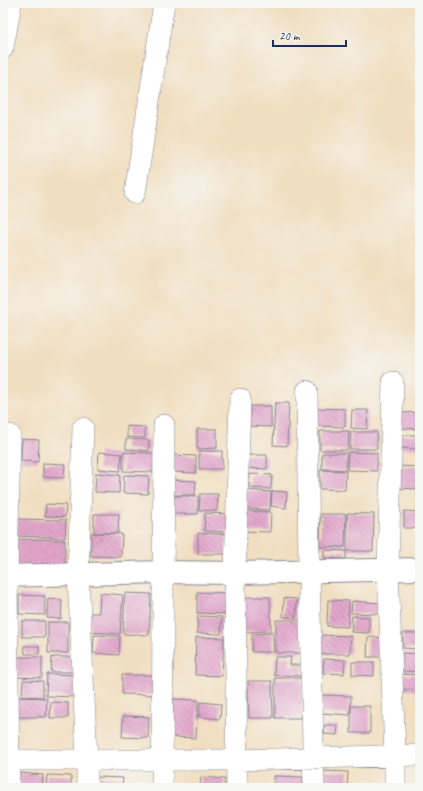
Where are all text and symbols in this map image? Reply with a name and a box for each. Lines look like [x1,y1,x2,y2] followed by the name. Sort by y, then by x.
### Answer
[273,22,346,48] scale bar
[279,28,301,44] text: 20 m

